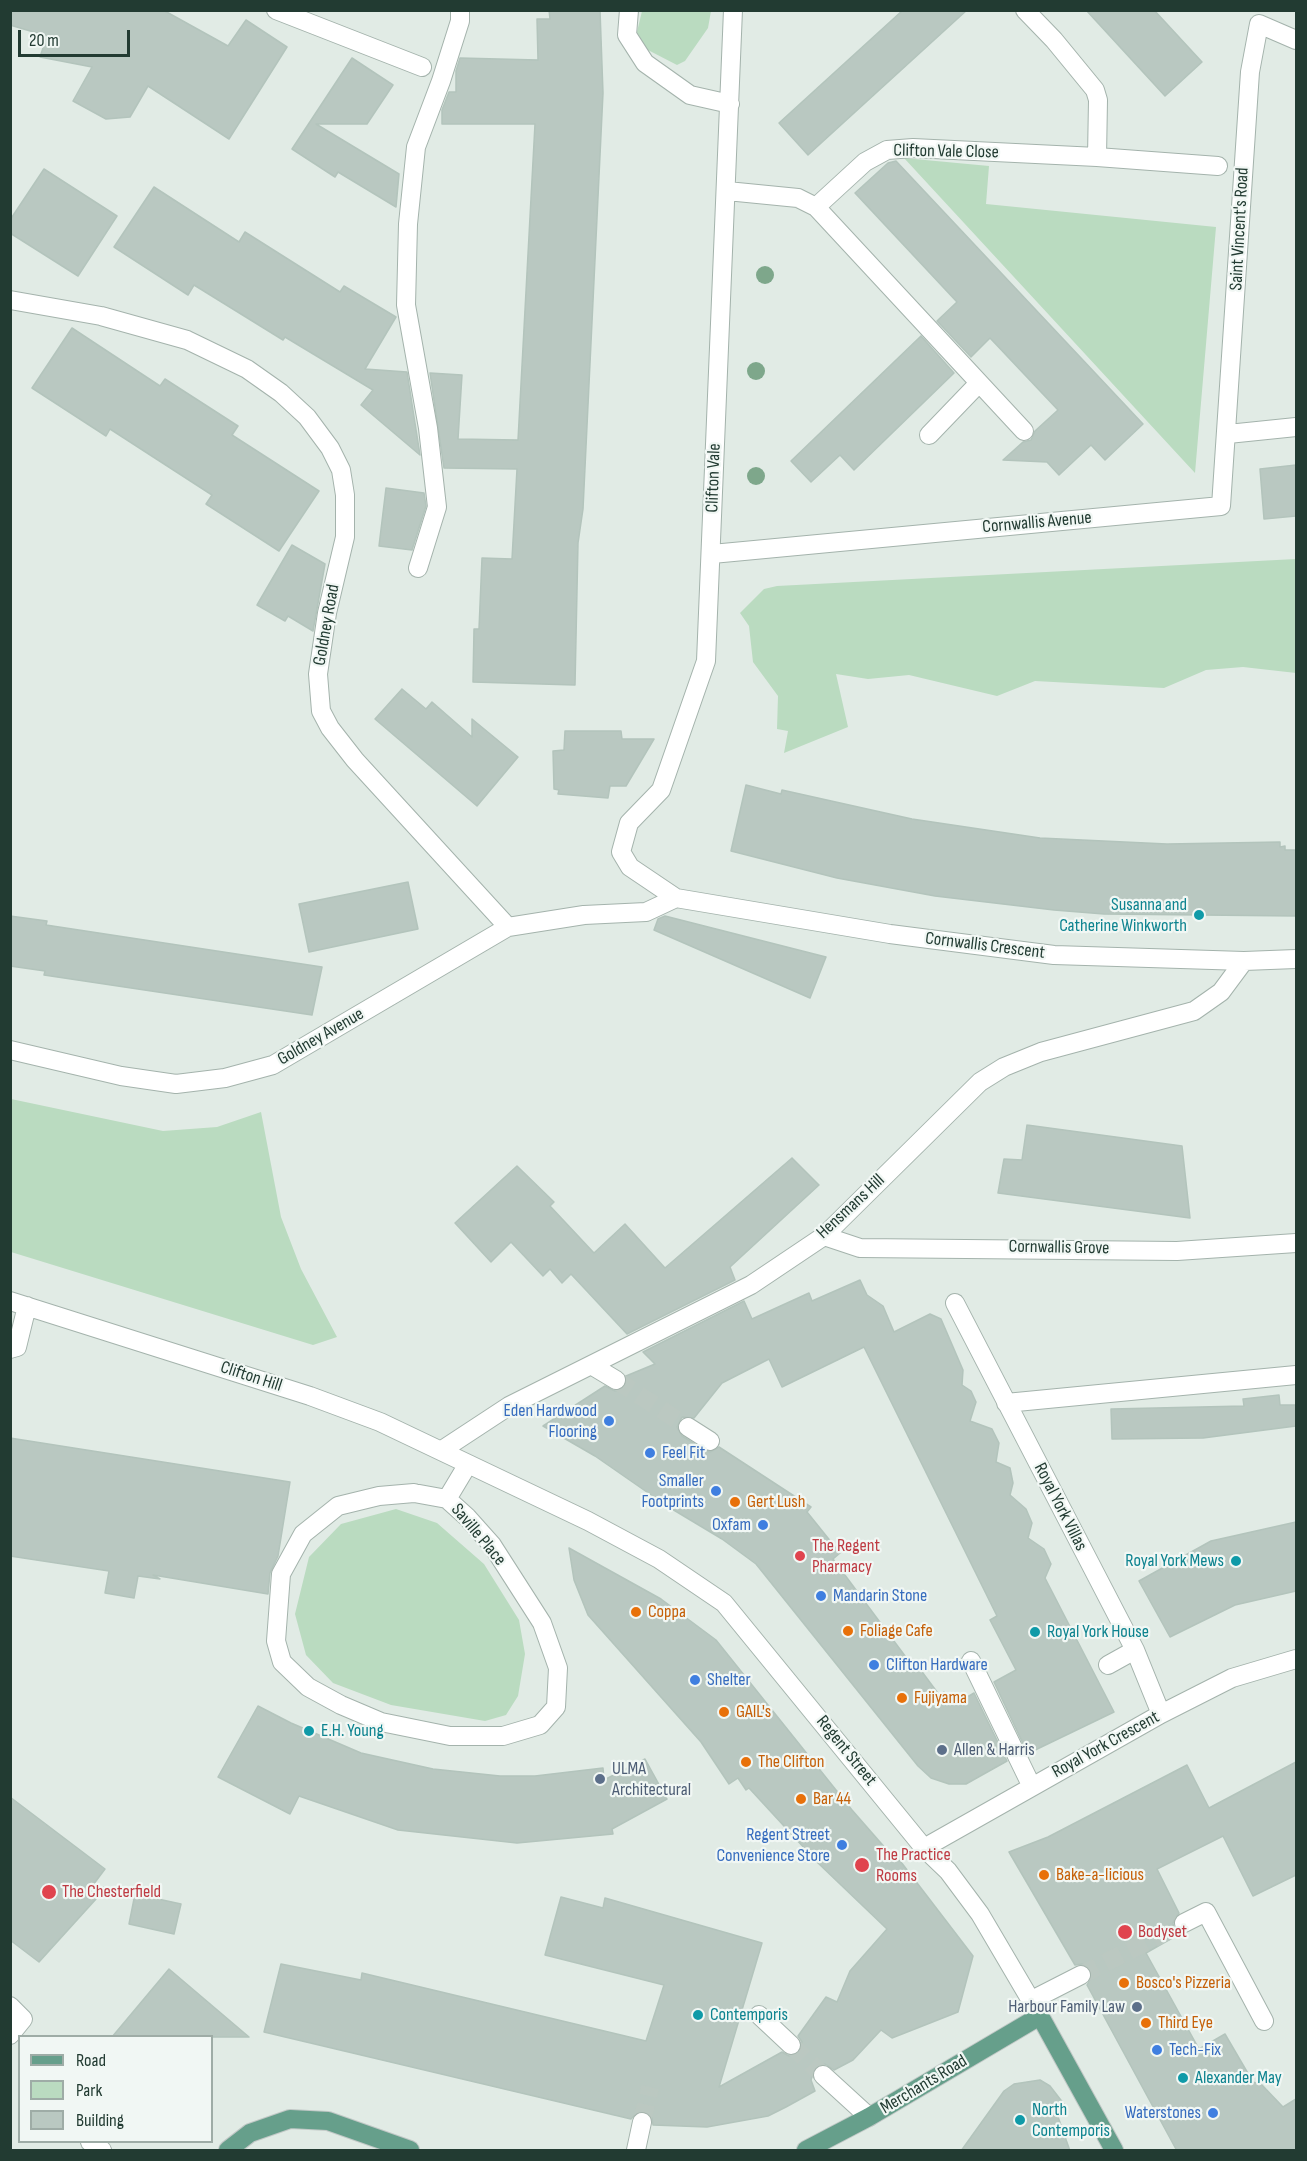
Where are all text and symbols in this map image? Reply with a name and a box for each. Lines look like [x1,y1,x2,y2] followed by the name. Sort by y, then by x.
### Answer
[21,18,134,56] scale bar
[29,30,59,51] text: 20 m
[893,140,999,164] street label: Clifton Vale Close
[1226,167,1254,291] street label: Saint Vincent's Road
[702,443,726,513] street label: Clifton Vale
[982,507,1092,539] street label: Cornwallis Avenue
[309,583,345,667] street label: Goldney Road
[1059,894,1187,936] place label: Susanna and Catherine Winkworth
[1192,908,1206,922] marker: Susanna and Catherine Winkworth
[924,928,1046,964] street label: Cornwallis Crescent
[274,1004,368,1070] street label: Goldney Avenue
[812,1170,890,1244] street label: Hensmans Hill
[1008,1236,1110,1260] street label: Cornwallis Grove
[217,1357,285,1397] street label: Clifton Hill
[503,1400,597,1442] place label: Eden Hardwood Flooring
[602,1414,616,1428] marker: Eden Hardwood Flooring
[662,1442,705,1464] place label: Feel Fit
[643,1446,657,1460] marker: Feel Fit
[1029,1459,1091,1555] street label: Royal York Villas
[641,1470,704,1512] place label: Smaller Footprints
[709,1484,723,1498] marker: Smaller Footprints
[747,1491,805,1513] place label: Gert Lush
[728,1495,742,1509] marker: Gert Lush
[446,1500,510,1570] street label: Saville Place
[712,1514,751,1536] place label: Oxfam
[756,1518,770,1532] marker: Oxfam
[812,1535,880,1578] place label: The Regent Pharmacy
[793,1549,807,1563] marker: The Regent Pharmacy
[1125,1550,1224,1572] place label: Royal York Mews
[1229,1554,1243,1568] marker: Royal York Mews
[833,1585,927,1607] place label: Mandarin Stone
[814,1589,828,1603] marker: Mandarin Stone
[648,1601,686,1623] place label: Coppa
[629,1605,643,1619] marker: Coppa
[860,1620,933,1642] place label: Foliage Cafe
[1047,1621,1149,1643] place label: Royal York House
[841,1624,855,1638] marker: Foliage Cafe
[1028,1625,1042,1639] marker: Royal York House
[886,1654,988,1676] place label: Clifton Hardware
[867,1658,881,1672] marker: Clifton Hardware
[707,1669,751,1691] place label: Shelter
[688,1673,702,1687] marker: Shelter
[914,1687,967,1709] place label: Fujiyama
[895,1691,909,1705] marker: Fujiyama
[736,1701,771,1723] place label: GAIL's
[717,1705,731,1719] marker: GAIL's
[1049,1707,1163,1783] street label: Royal York Crescent
[811,1712,881,1790] street label: Regent Street
[321,1720,384,1742] place label: E.H. Young
[302,1724,316,1738] marker: E.H. Young
[954,1739,1035,1761] place label: Allen & Harris
[935,1743,949,1757] marker: Allen & Harris
[758,1751,824,1773] place label: The Clifton
[739,1755,753,1769] marker: The Clifton
[612,1758,691,1800] place label: ULMA Architectural
[593,1772,607,1786] marker: ULMA Architectural
[813,1788,851,1810] place label: Bar 44
[794,1792,808,1806] marker: Bar 44
[716,1824,830,1866] place label: Regent Street Convenience Store
[835,1838,849,1852] marker: Regent Street Convenience Store
[876,1844,951,1886] place label: The Practice Rooms
[853,1856,871,1874] marker: The Practice Rooms
[1056,1864,1144,1886] place label: Bake-a-licious
[1037,1868,1051,1882] marker: Bake-a-licious
[62,1881,161,1903] place label: The Chesterfield
[40,1883,58,1901] marker: The Chesterfield
[1138,1921,1187,1943] place label: Bodyset
[1116,1923,1134,1941] marker: Bodyset
[1136,1972,1231,1994] place label: Bosco's Pizzeria
[1117,1976,1131,1990] marker: Bosco's Pizzeria
[1008,1996,1125,2018] place label: Harbour Family Law
[1130,2000,1144,2014] marker: Harbour Family Law
[710,2004,788,2026] place label: Contemporis
[691,2008,705,2022] marker: Contemporis
[1158,2012,1213,2034] place label: Third Eye
[1139,2016,1153,2030] marker: Third Eye
[18,2035,213,2143] legend
[1169,2039,1221,2061] place label: Tech-Fix
[1150,2043,1164,2057] marker: Tech-Fix
[76,2050,106,2071] text: Road
[877,2051,971,2119] street label: Merchants Road
[1195,2067,1282,2089] place label: Alexander May
[1176,2071,1190,2085] marker: Alexander May
[76,2080,102,2101] text: Park
[1032,2099,1110,2142] place label: North Contemporis
[1125,2102,1201,2124] place label: Waterstones
[1206,2106,1220,2120] marker: Waterstones
[76,2110,124,2131] text: Building
[1013,2113,1027,2127] marker: North Contemporis

